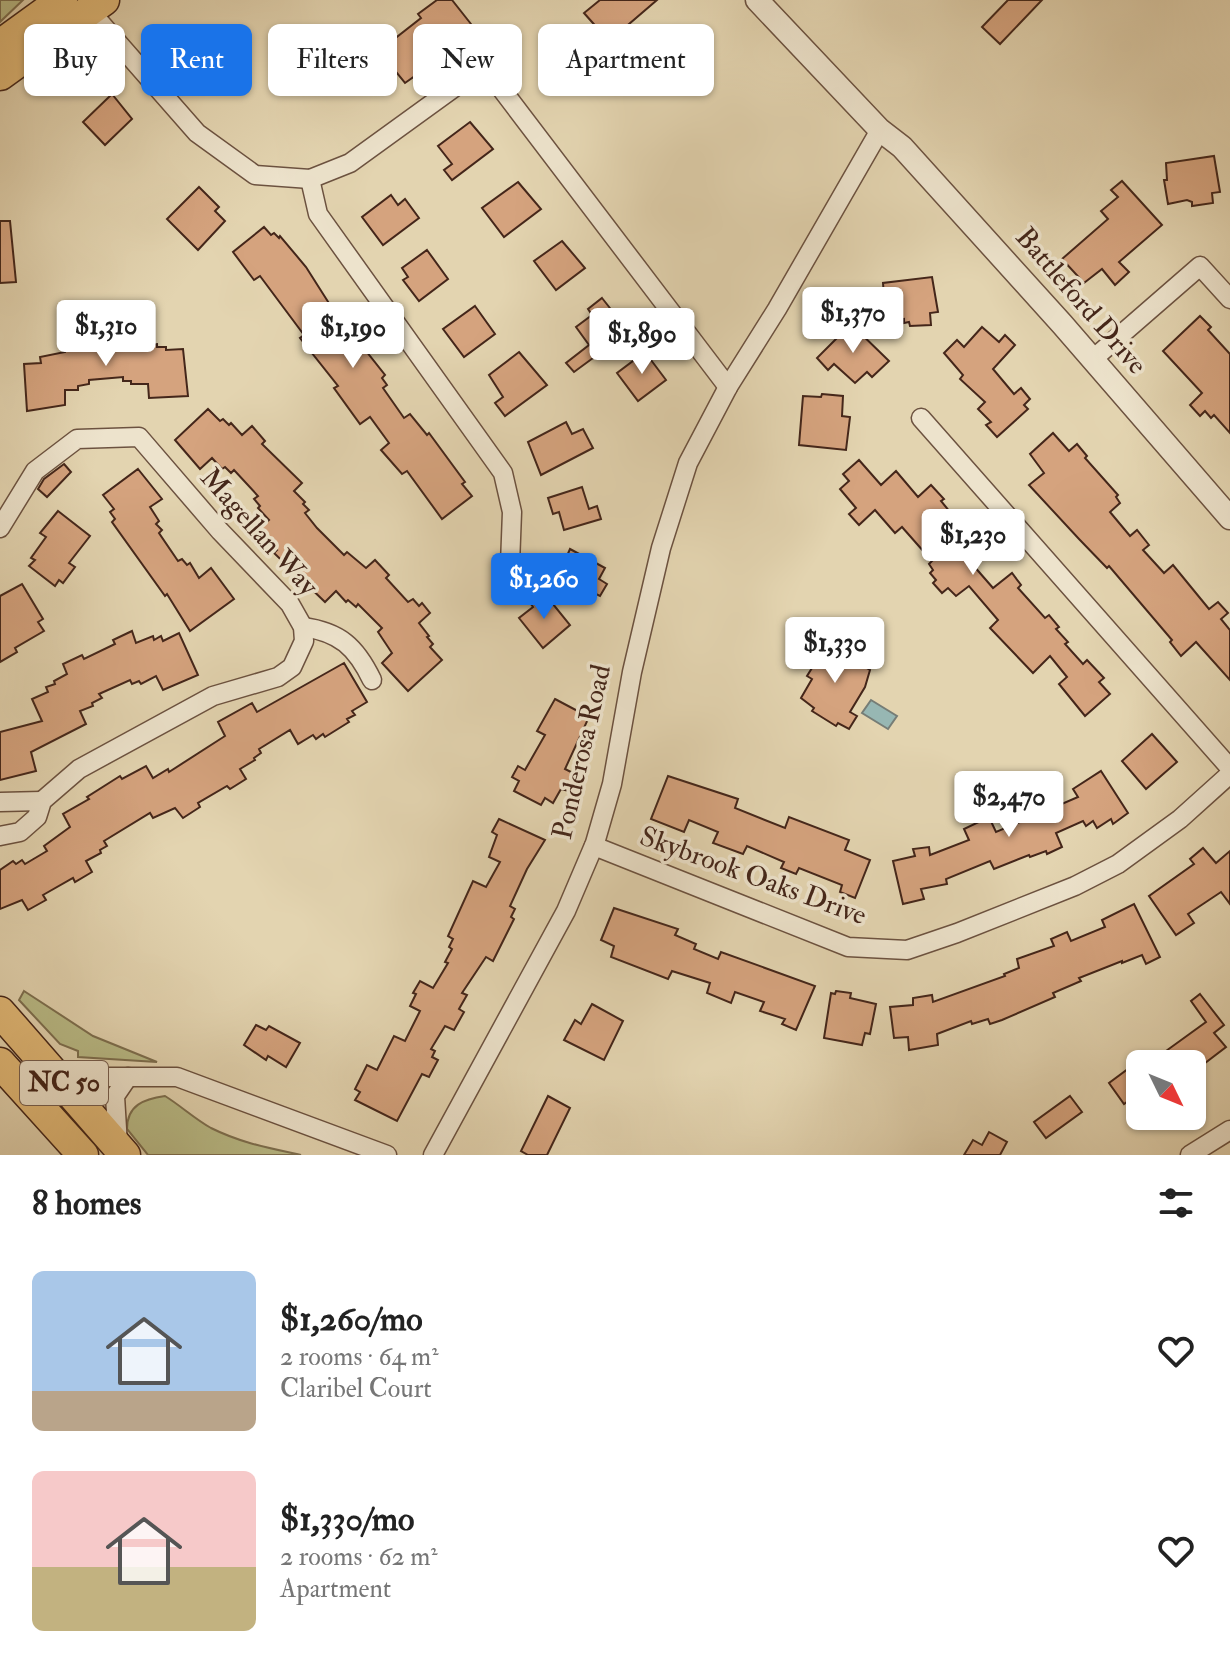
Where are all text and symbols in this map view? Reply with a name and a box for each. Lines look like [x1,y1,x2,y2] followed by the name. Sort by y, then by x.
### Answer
[24,24,125,96] chip: Buy
[141,24,252,96] chip: Rent
[268,24,397,96] chip: Filters
[413,24,522,96] chip: New
[538,24,714,96] chip: Apartment
[1008,220,1155,382] street label: Battleford Drive
[788,287,918,355] pin: $1,370
[820,297,886,329] text: $1,370
[41,300,171,368] pin: $1,310
[288,302,418,370] pin: $1,190
[577,308,707,376] pin: $1,890
[75,310,137,342] text: $1,310
[320,312,386,344] text: $1,190
[607,318,677,350] text: $1,890
[193,461,326,604] street label: Magellan Way
[908,509,1038,577] pin: $1,230
[940,519,1006,551] text: $1,230
[479,553,609,621] pin: $1,260
[509,563,579,595] text: $1,260
[770,617,900,685] pin: $1,330
[803,627,867,659] text: $1,330
[545,661,619,843] street label: Ponderosa Road
[944,771,1074,839] pin: $2,470
[972,781,1046,813] text: $2,470
[635,819,871,933] street label: Skybrook Oaks Drive
[1126,1050,1206,1130] north arrow
[1126,1050,1206,1130] map controls
[20,1061,108,1105] road number: NC 50
[1154,1181,1198,1225] icon: filters
[32,1182,141,1225] text: 8 homes
[280,1298,423,1341] text: $1,260/mo
[96,1303,192,1399] icon: home
[1154,1329,1198,1373] icon: heart
[280,1341,439,1373] text: 2 rooms · 64 m²
[280,1373,432,1405] text: Claribel Court
[280,1498,414,1541] text: $1,330/mo
[96,1503,192,1599] icon: home
[1154,1529,1198,1573] icon: heart
[280,1541,438,1573] text: 2 rooms · 62 m²
[280,1573,391,1605] text: Apartment

